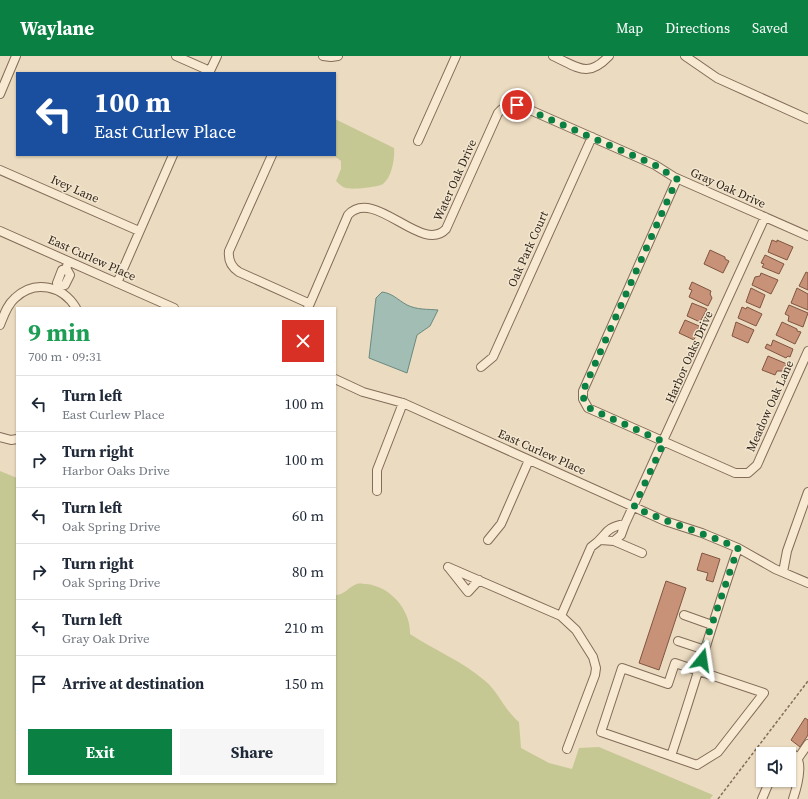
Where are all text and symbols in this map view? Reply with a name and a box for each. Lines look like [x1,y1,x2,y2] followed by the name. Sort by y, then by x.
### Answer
[20,15,94,41] text: Waylane
[616,18,643,38] text: Map
[665,18,730,38] text: Directions
[752,18,788,38] text: Saved
[94,83,171,121] text: 100 m
[28,88,80,140] icon: left
[500,88,534,122] pin
[506,94,528,116] icon: arrive
[94,119,236,144] text: East Curlew Place
[430,137,480,223] street label: Water Oak Drive
[688,164,768,212] street label: Gray Oak Drive
[48,171,102,207] street label: Ivey Lane
[504,208,552,290] street label: Oak Park Court
[45,231,139,285] street label: East Curlew Place
[661,308,717,406] street label: Harbor Oaks Drive
[28,316,90,349] text: 9 min
[282,320,324,362] button: close
[28,348,102,365] text: 700 m · 09:31
[743,358,797,454] street label: Meadow Oak Lane
[62,385,122,406] text: Turn left
[28,393,50,415] icon: left
[284,393,324,414] text: 100 m
[62,406,165,423] text: East Curlew Place
[495,425,589,479] street label: East Curlew Place
[62,441,134,462] text: Turn right
[28,449,50,471] icon: right
[284,449,324,470] text: 100 m
[62,462,170,479] text: Harbor Oaks Drive
[62,497,122,518] text: Turn left
[28,505,50,527] icon: left
[292,505,324,526] text: 60 m
[62,518,160,535] text: Oak Spring Drive
[62,553,134,574] text: Turn right
[28,561,50,583] icon: right
[292,561,324,582] text: 80 m
[62,574,160,591] text: Oak Spring Drive
[62,609,122,630] text: Turn left
[28,617,50,639] icon: left
[284,617,324,638] text: 210 m
[62,630,150,647] text: Gray Oak Drive
[681,639,723,681] position arrow
[28,673,50,695] icon: arrive
[62,673,204,694] text: Arrive at destination
[284,673,324,694] text: 150 m
[28,729,172,775] button: Exit
[180,729,324,775] button: Share
[756,747,796,787] map controls
[756,747,796,787] button: sound

